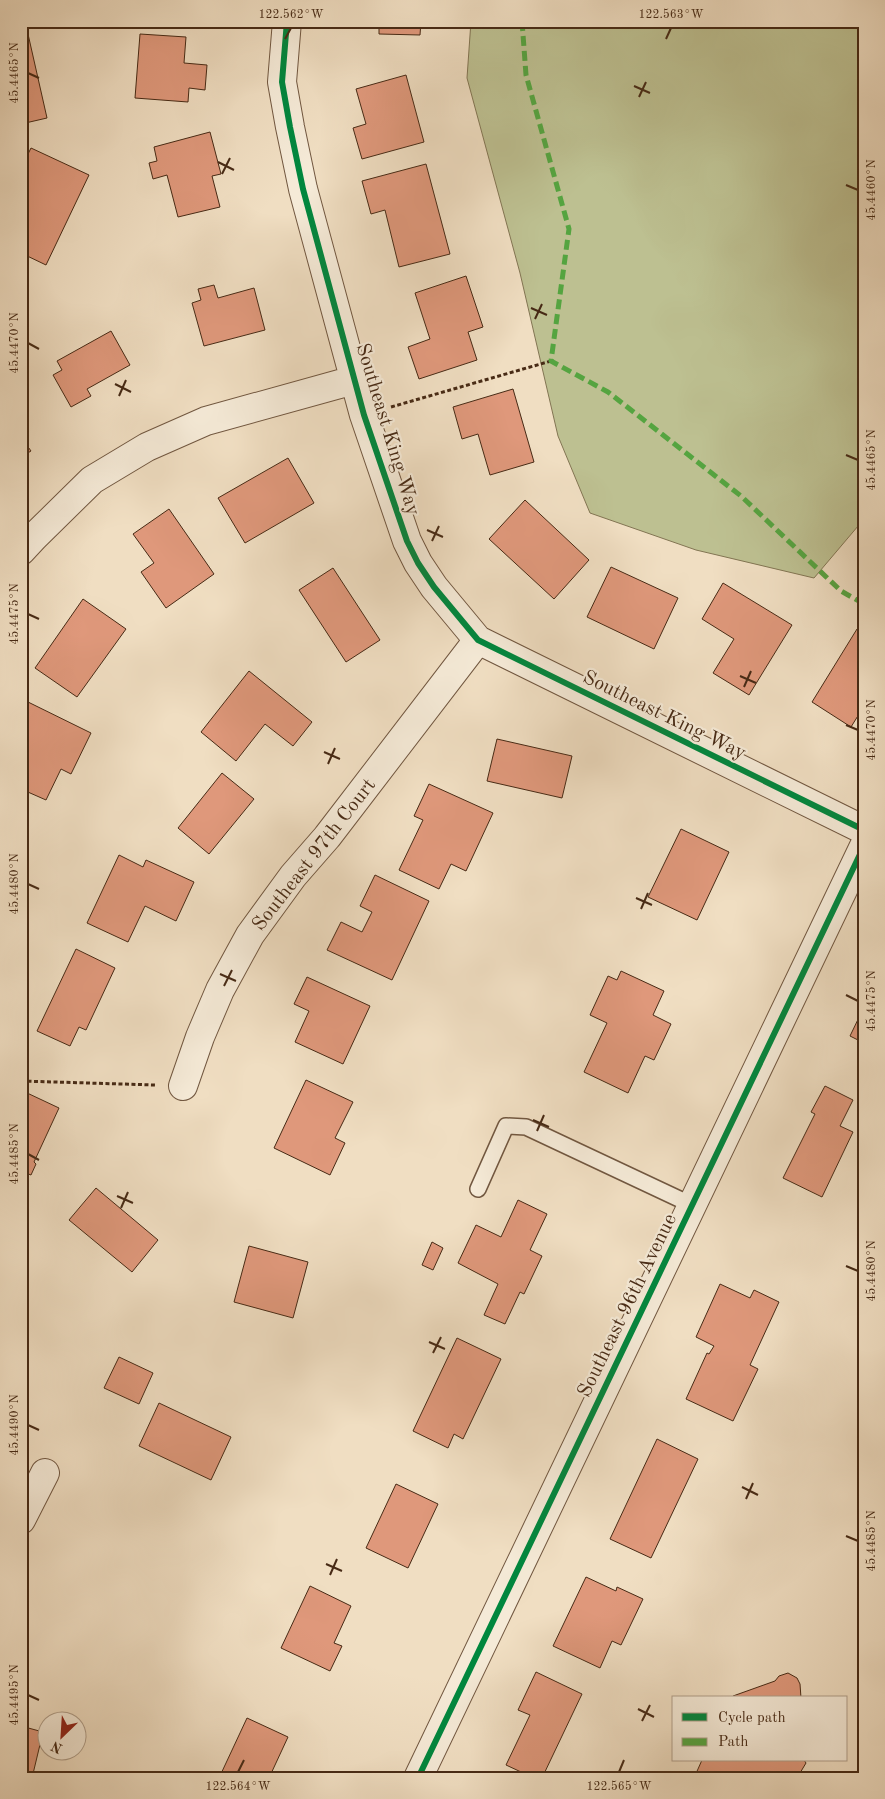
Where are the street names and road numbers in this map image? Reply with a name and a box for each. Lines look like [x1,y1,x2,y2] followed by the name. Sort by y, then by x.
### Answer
[351,341,423,518] street label: Southeast King Way
[579,668,749,764] street label: Southeast King Way
[249,775,380,935] street label: Southeast 97th Court
[575,1211,681,1401] street label: Southeast 96th Avenue

